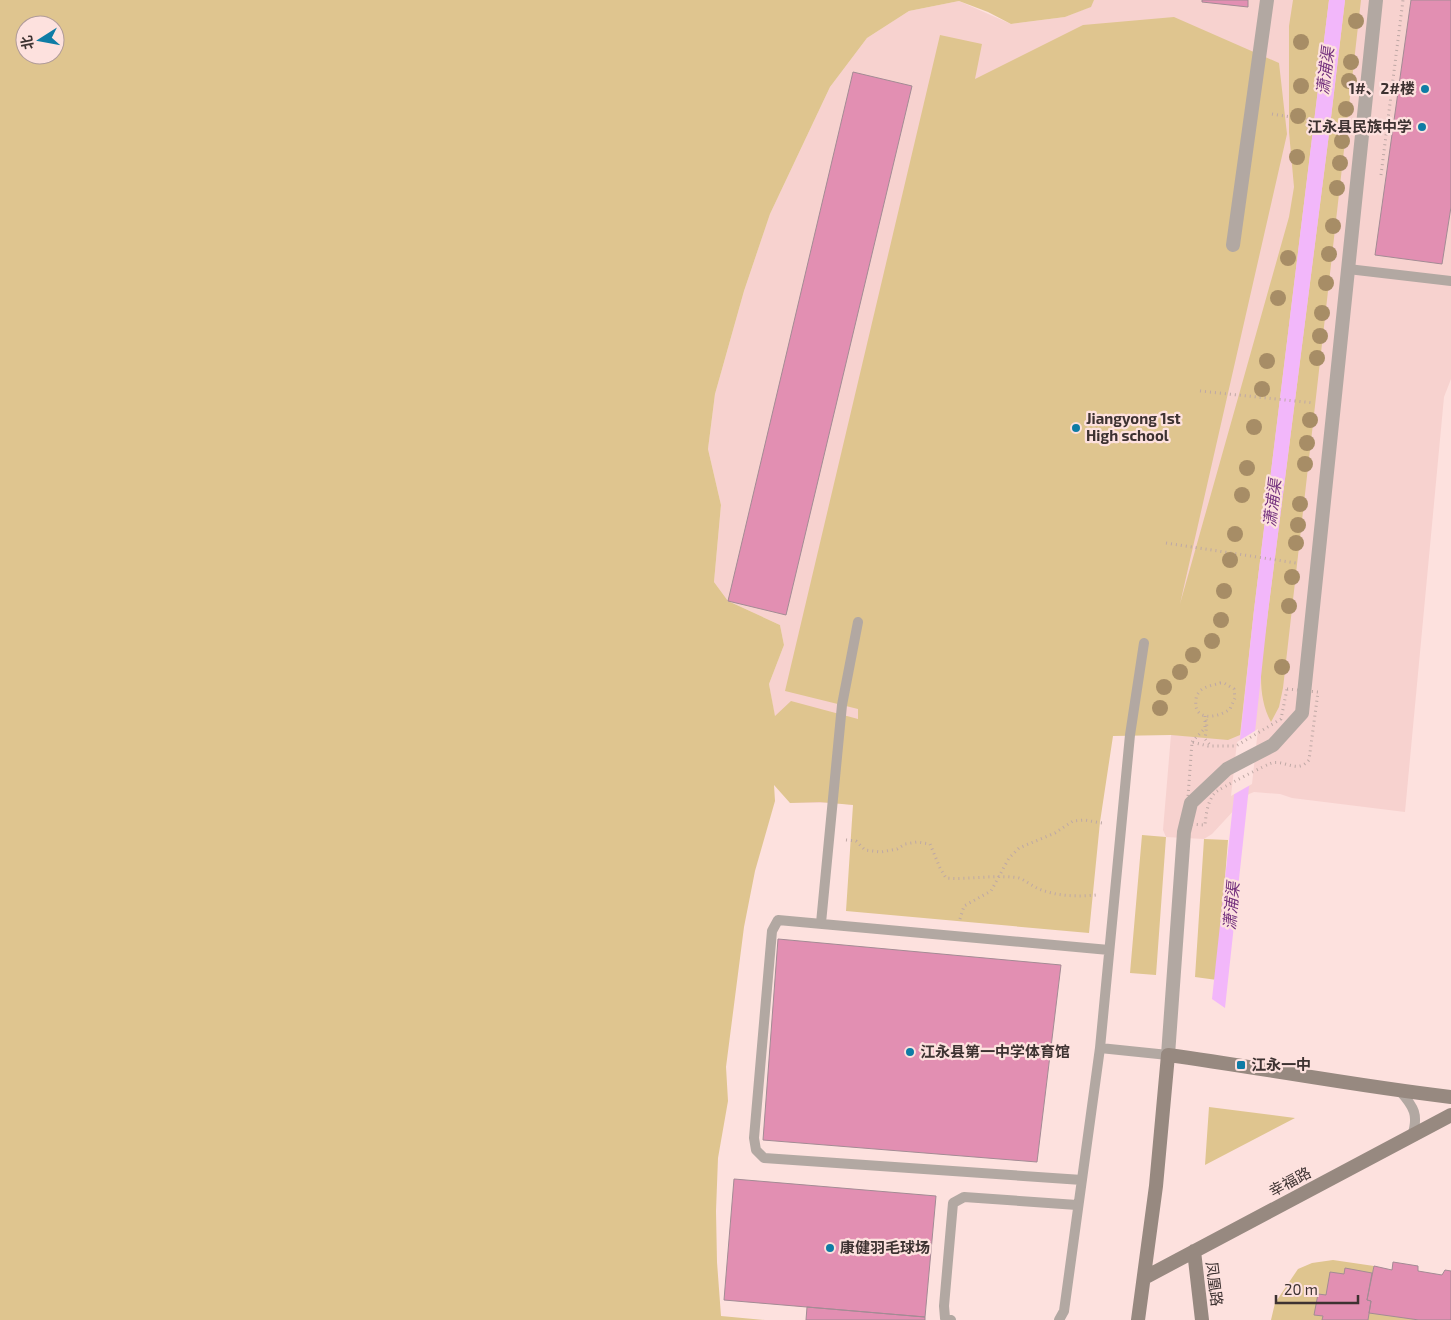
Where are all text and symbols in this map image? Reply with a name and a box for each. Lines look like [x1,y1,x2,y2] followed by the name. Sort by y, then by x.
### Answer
[15,15,65,65] north arrow
[17,34,36,51] text: 北
[1312,44,1337,96] water label: 潇浦渠
[1348,79,1415,97] place label: 1#、2#楼
[1419,83,1431,95] marker: 1#、2#楼
[1307,117,1412,135] place label: 江永县民族中学
[1416,121,1428,133] marker: 江永县民族中学
[1086,409,1181,444] place label: Jiangyong 1st High school
[1070,422,1082,434] marker: Jiangyong 1st High school
[1259,476,1284,528] water label: 潇浦渠
[1219,879,1242,931] water label: 潇浦渠
[920,1042,1070,1060] place label: 江永县第一中学体育馆
[904,1046,916,1058] marker: 江永县第一中学体育馆
[1251,1055,1311,1073] place label: 江永一中
[1235,1059,1247,1071] marker: 江永一中
[1265,1163,1314,1200] street label: 幸福路
[840,1238,930,1256] place label: 康健羽毛球场
[824,1242,836,1254] marker: 康健羽毛球场
[1203,1260,1227,1307] street label: 凤凰路
[1276,1272,1358,1304] scale bar
[1284,1280,1318,1298] text: 20 m

